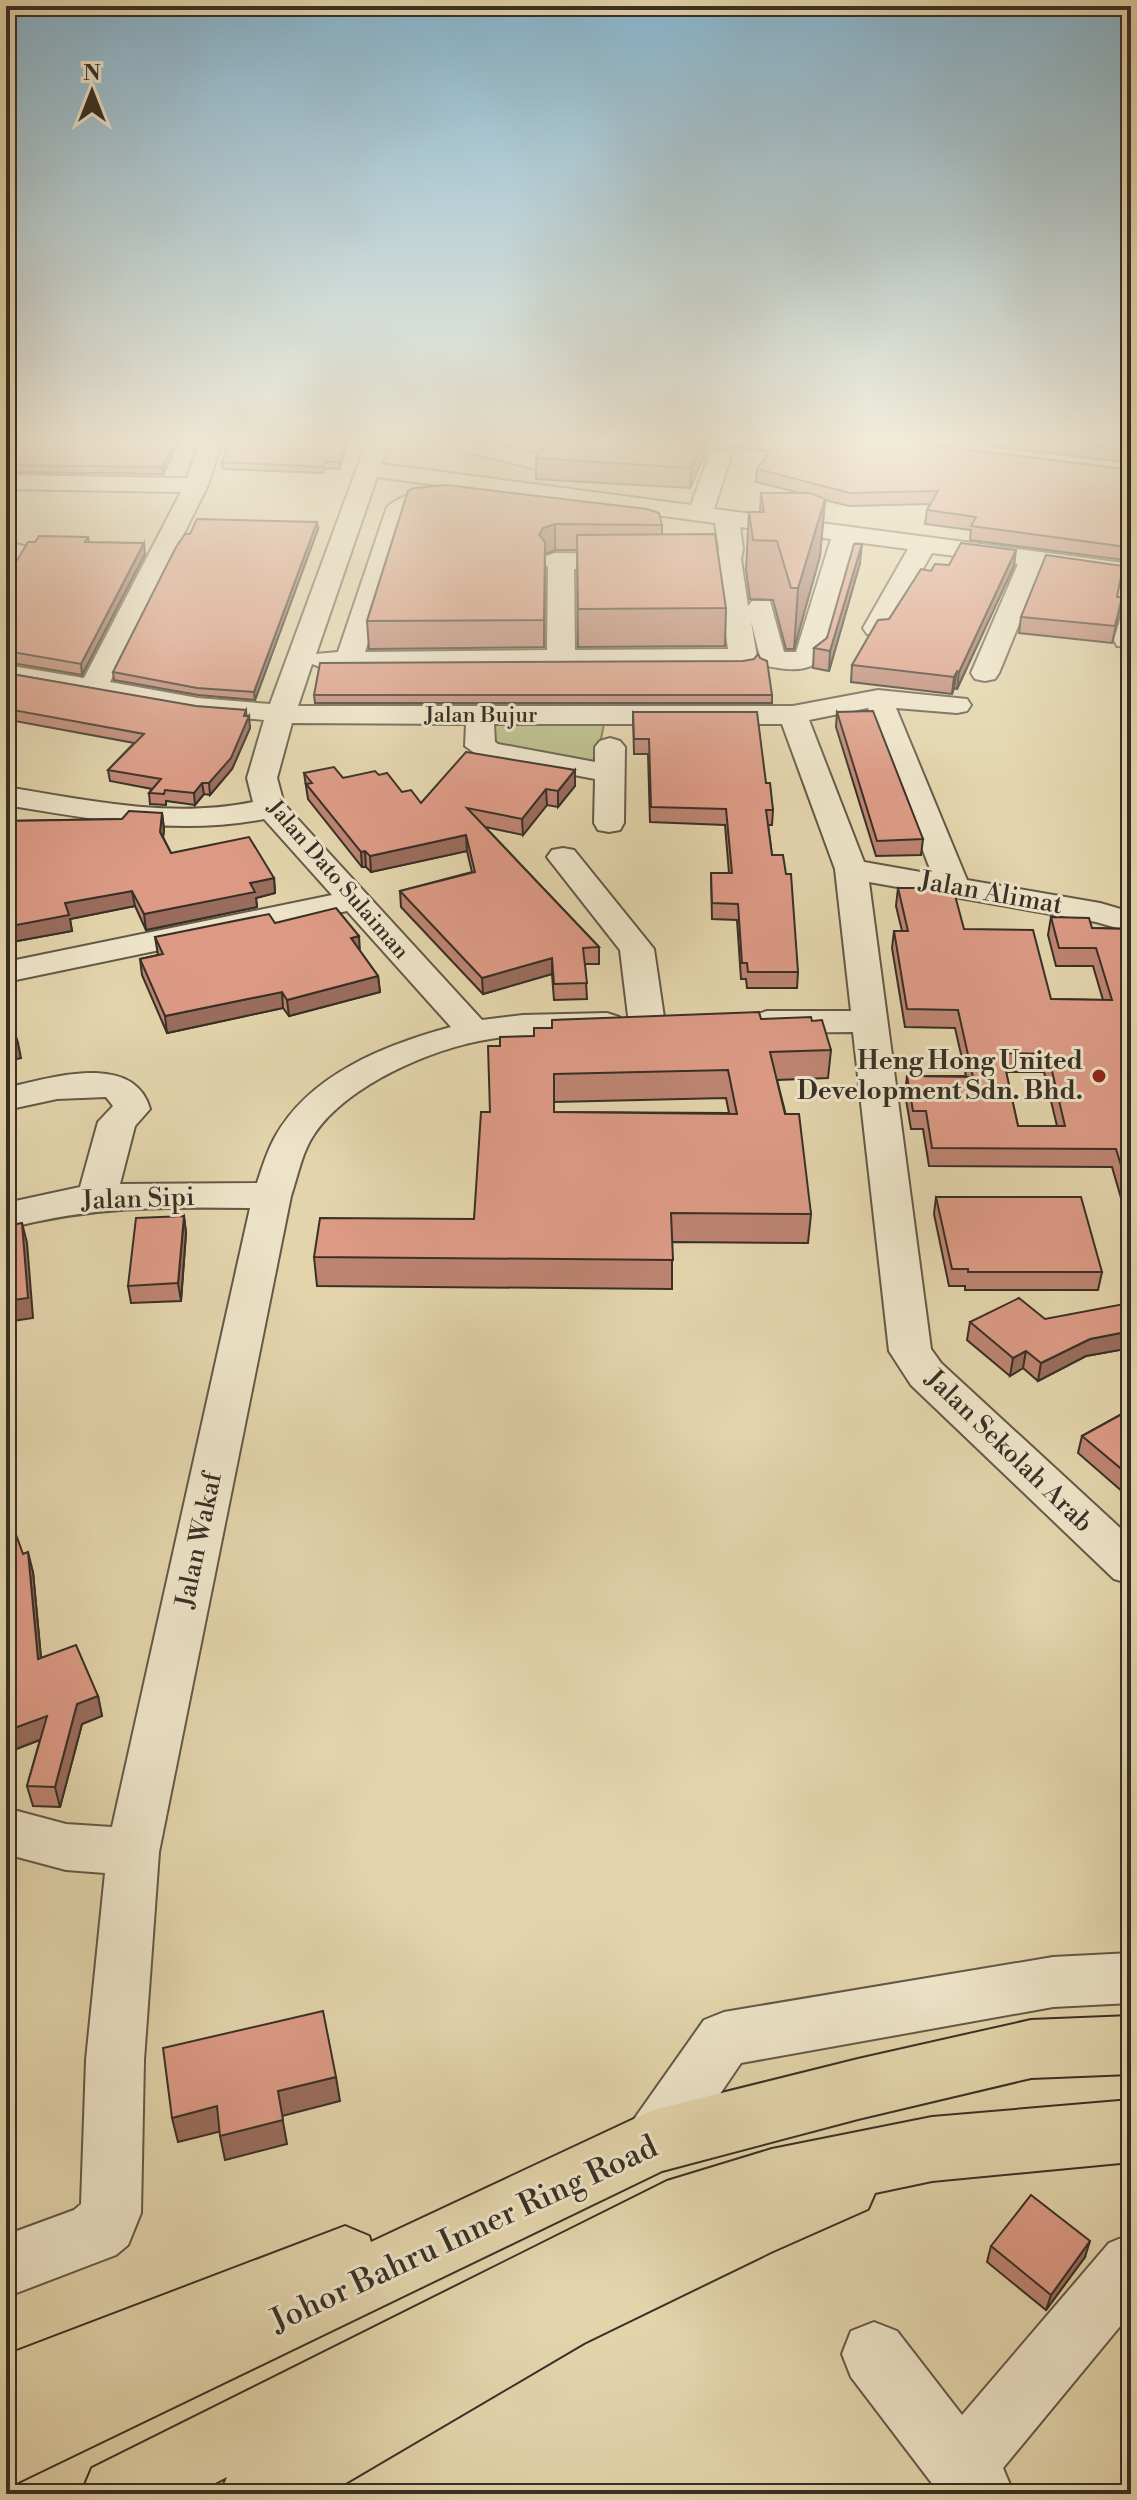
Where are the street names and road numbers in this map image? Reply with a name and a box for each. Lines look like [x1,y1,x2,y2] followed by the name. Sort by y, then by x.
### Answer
[423,702,538,729] street label: Jalan Bujur
[261,794,414,965] street label: Jalan Dato Sulaiman
[916,864,1065,921] street label: Jalan Alimat
[80,1181,195,1217] street label: Jalan Sipi
[918,1362,1099,1539] street label: Jalan Sekolah Arab
[169,1468,229,1612] street label: Jalan Wakaf
[263,2127,664,2342] street label: Johor Bahru Inner Ring Road

